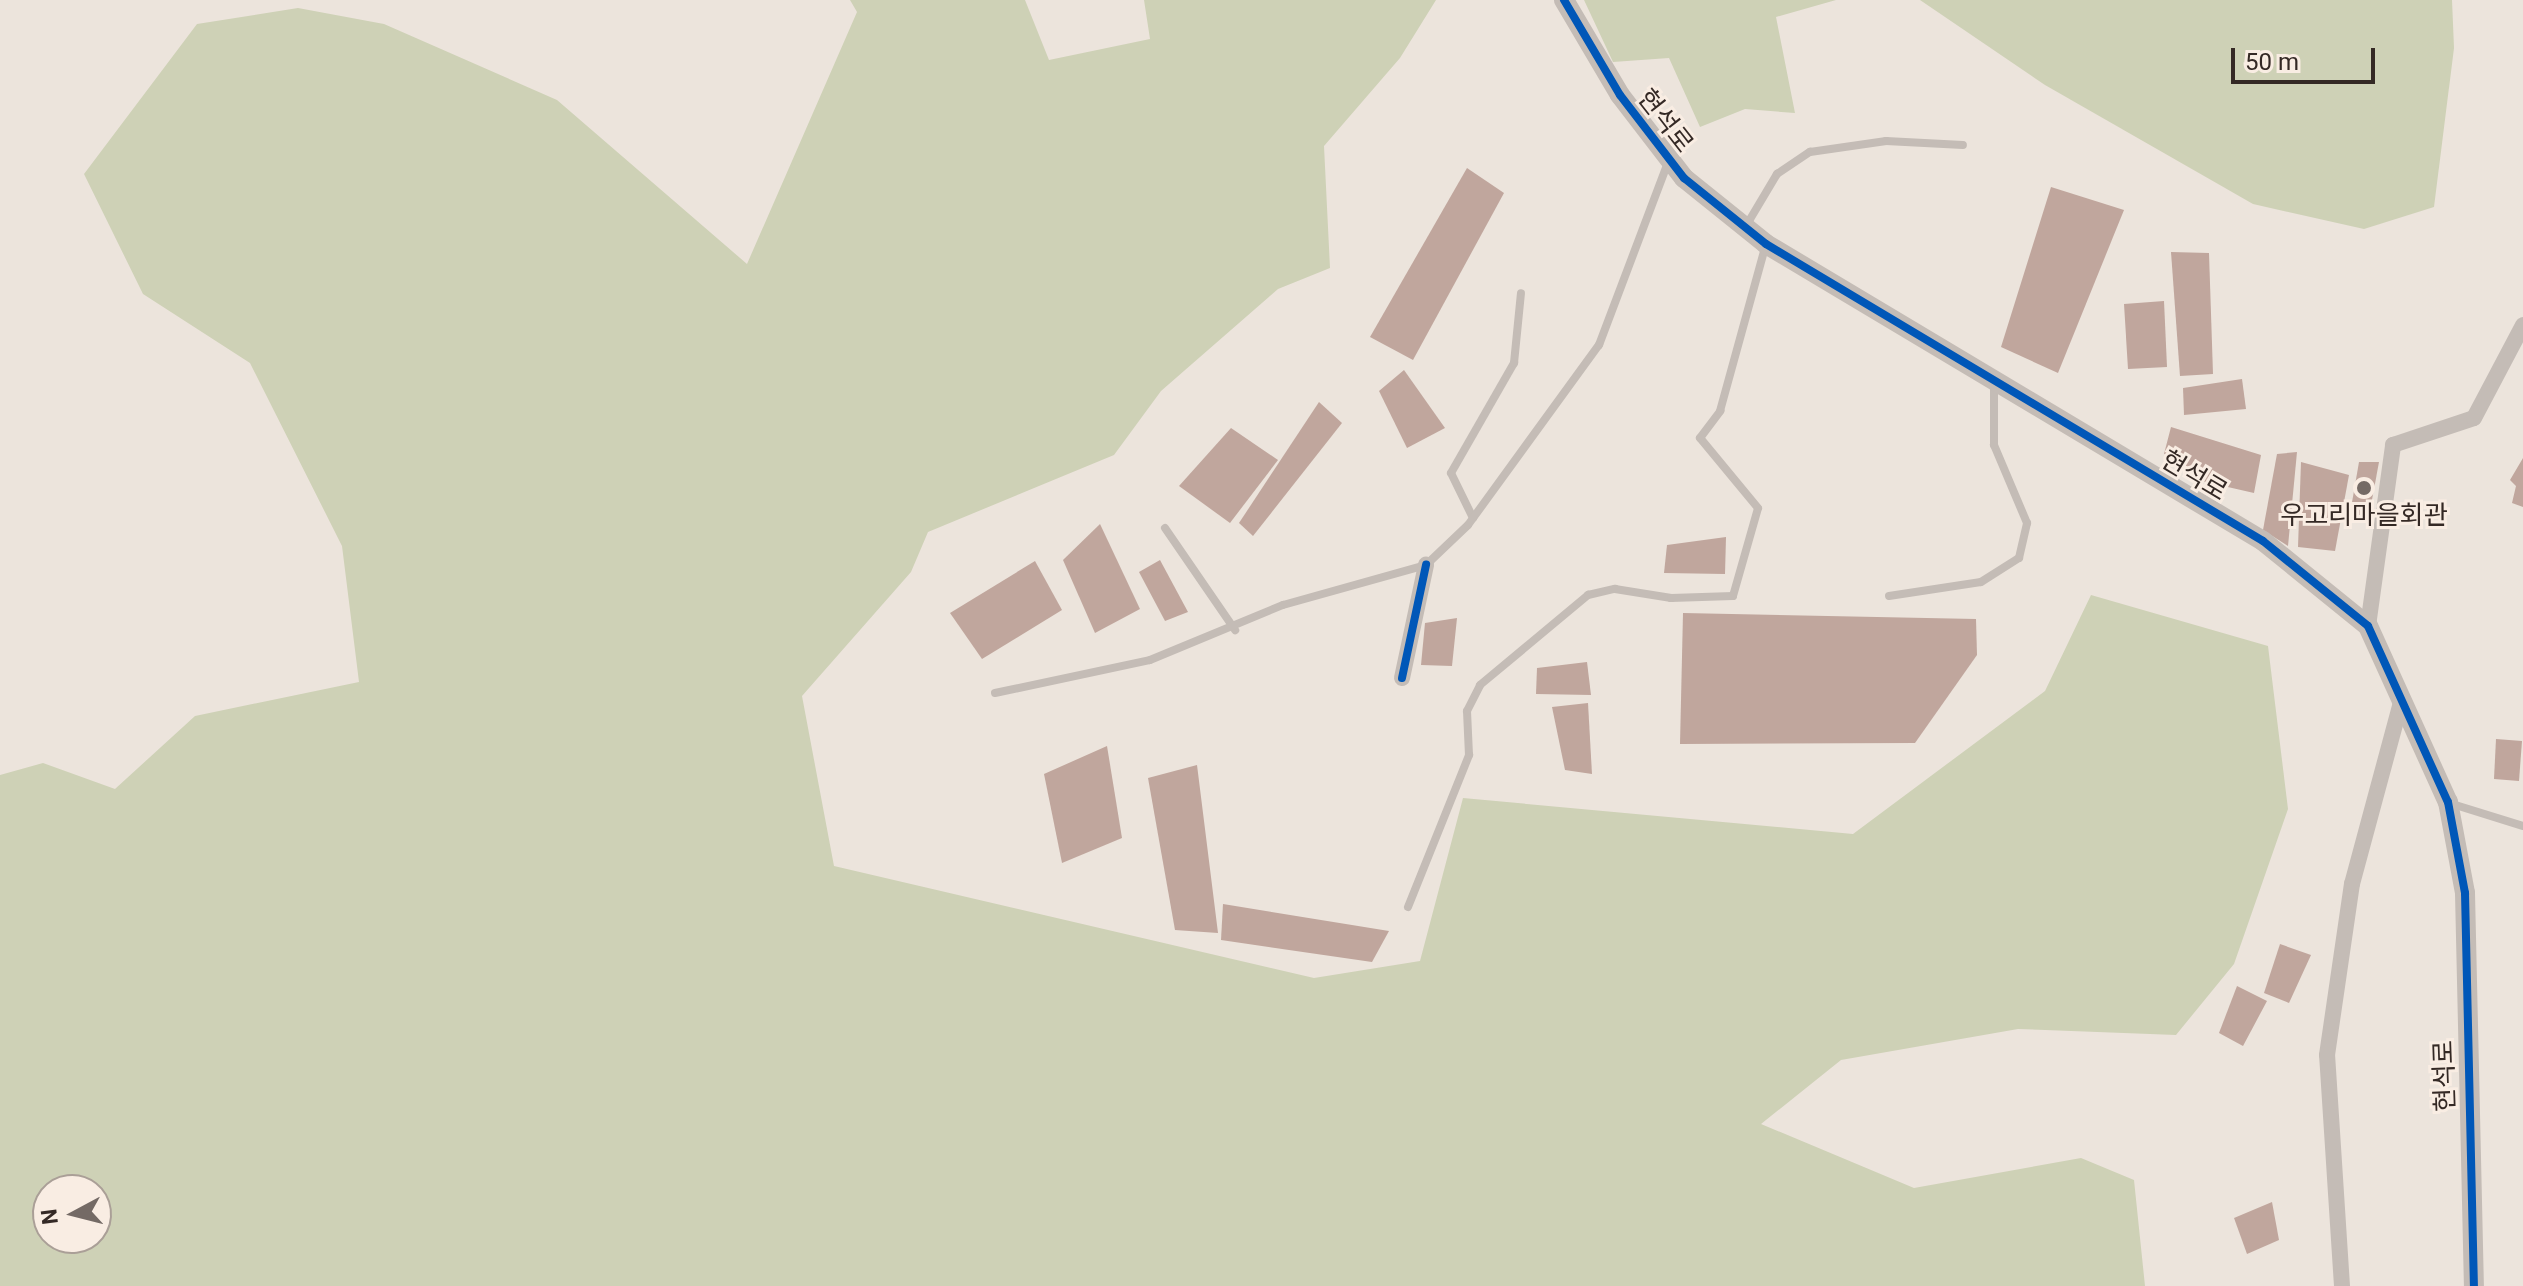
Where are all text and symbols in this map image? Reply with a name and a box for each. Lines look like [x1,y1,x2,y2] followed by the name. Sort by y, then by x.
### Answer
[2235,32,2379,82] scale bar
[2245,48,2299,76] text: 50 m
[1631,83,1699,159] street label: 현석로
[2155,444,2233,508] street label: 현석로
[2355,479,2373,497] marker: 우고리마을회관
[2280,500,2448,532] place label: 우고리마을회관
[2428,1040,2462,1112] street label: 현석로
[32,1174,112,1254] north arrow
[36,1208,63,1226] text: N

